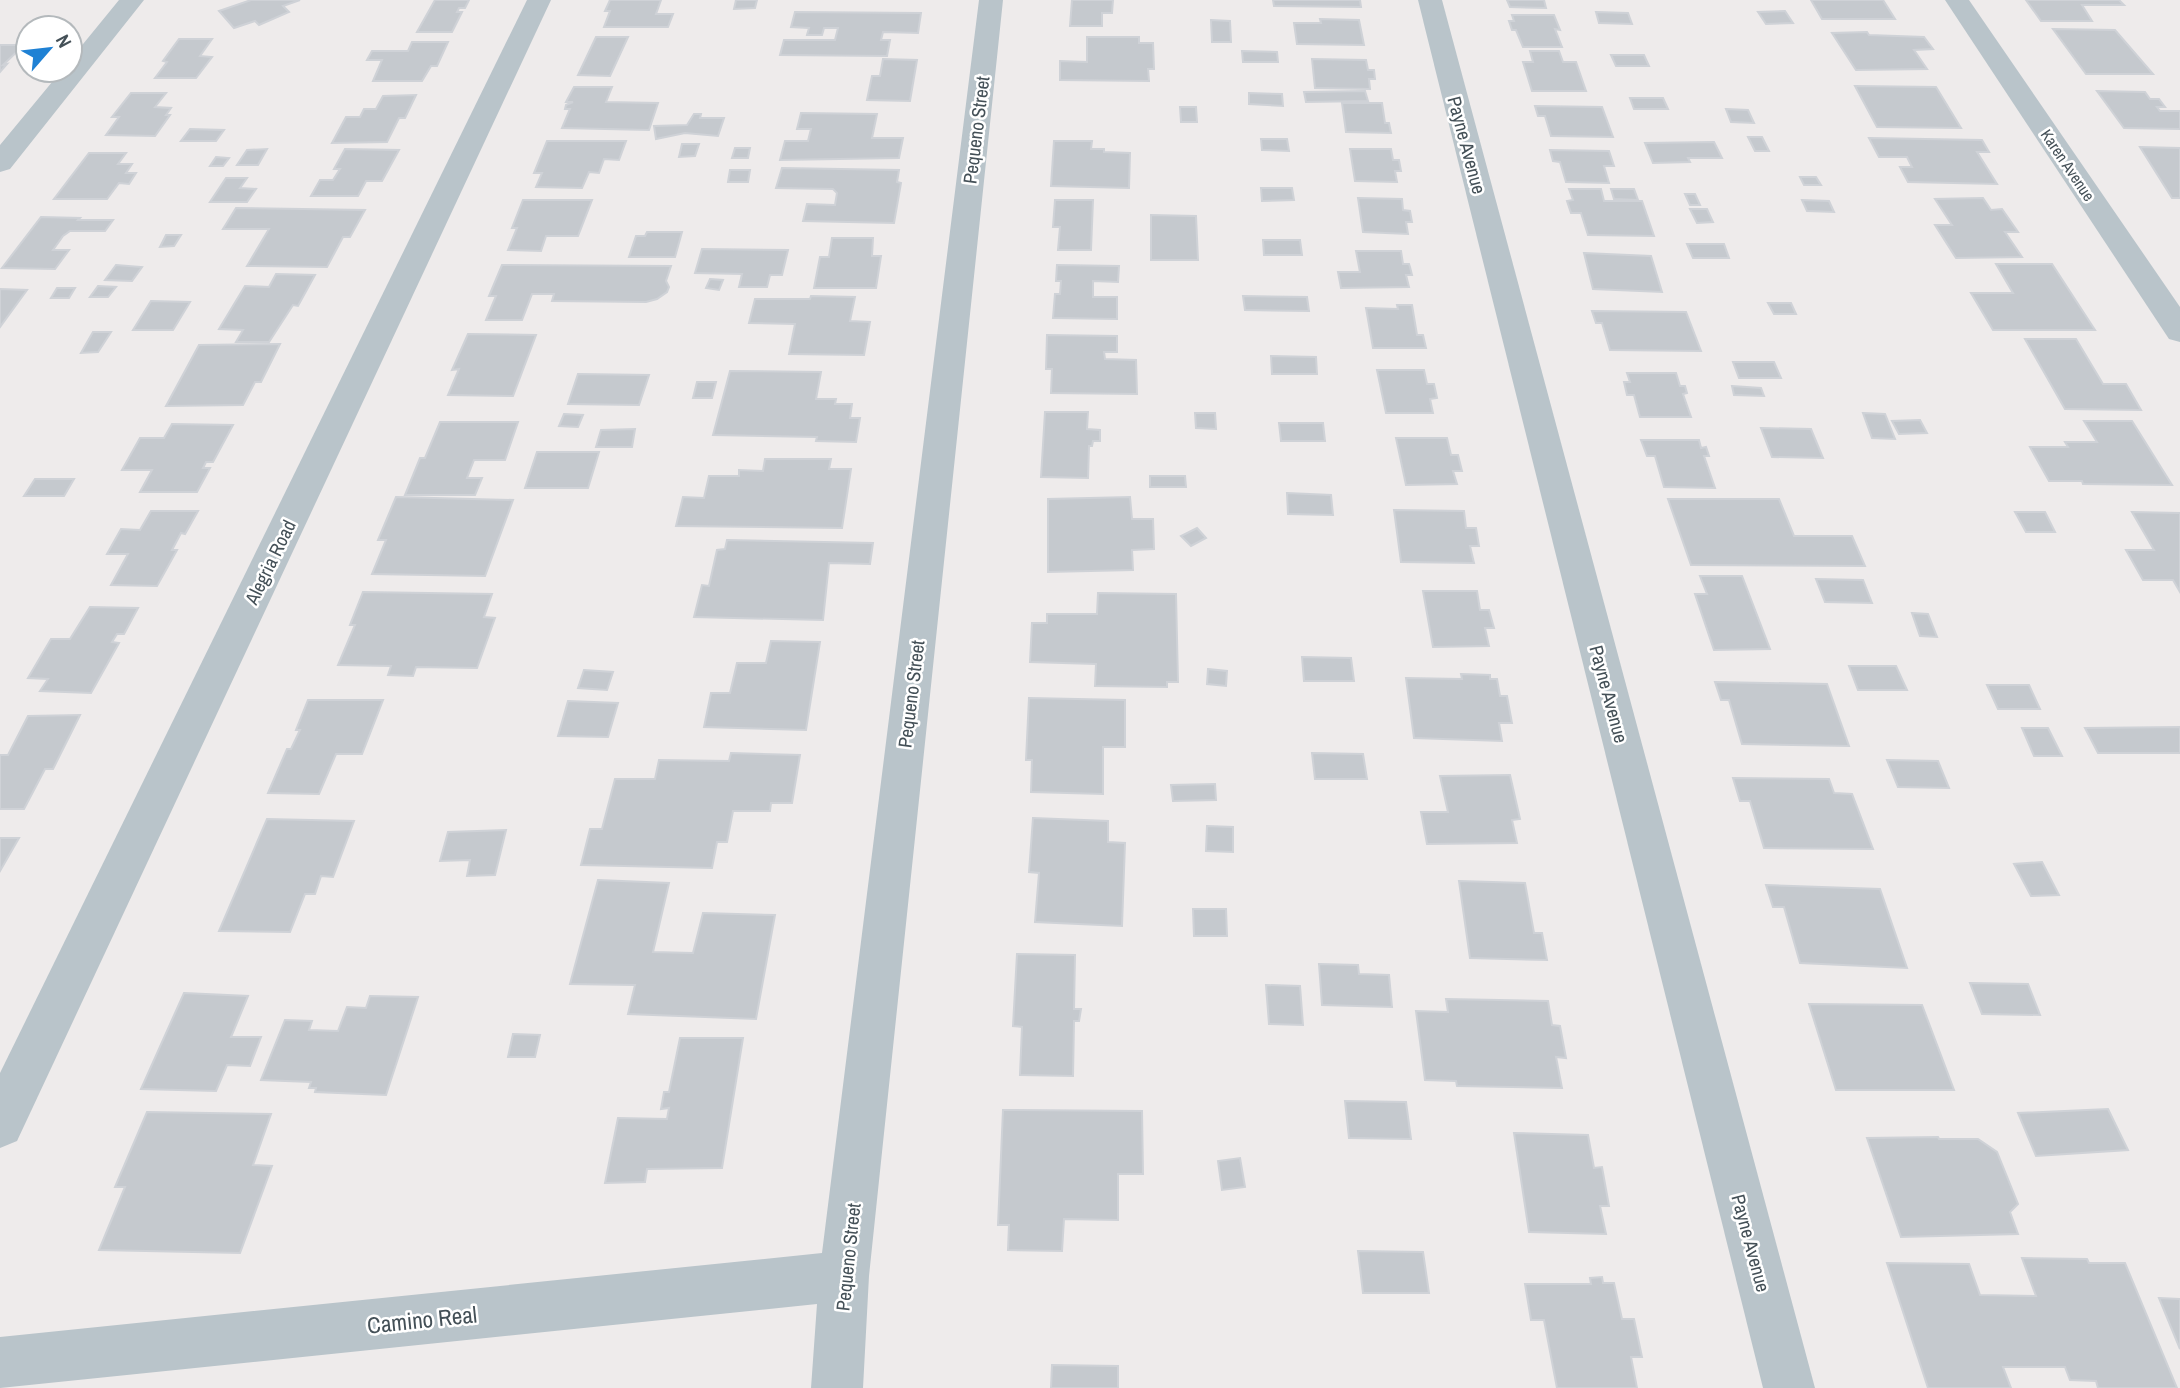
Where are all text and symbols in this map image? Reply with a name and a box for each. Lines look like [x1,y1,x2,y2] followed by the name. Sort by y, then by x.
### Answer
[14,14,84,84] north arrow
[50,30,78,52] text: N
[956,74,996,185] street label: Pequeno Street
[1441,93,1493,197] street label: Payne Avenue
[2036,125,2100,205] street label: Karen Avenue
[238,515,302,609] street label: Alegria Road
[891,638,931,749] street label: Pequeno Street
[1583,642,1635,746] street label: Payne Avenue
[1725,1191,1777,1295] street label: Payne Avenue
[829,1201,867,1312] street label: Pequeno Street
[366,1298,478,1341] street label: Camino Real

